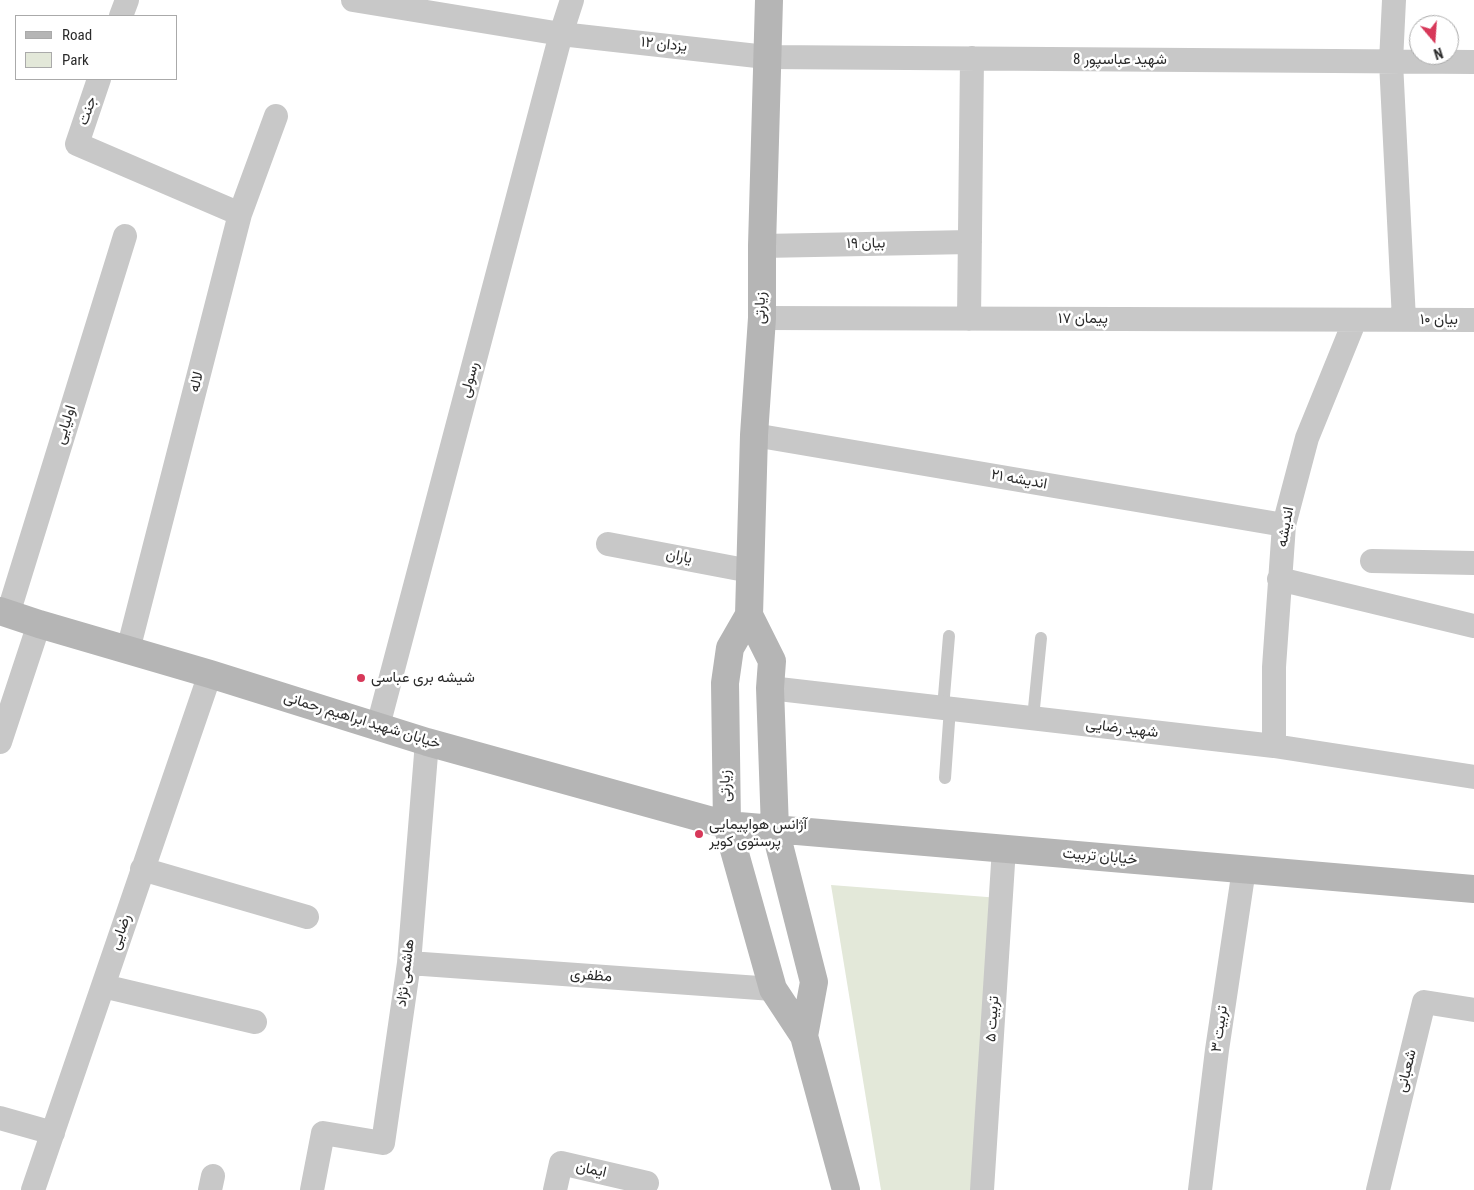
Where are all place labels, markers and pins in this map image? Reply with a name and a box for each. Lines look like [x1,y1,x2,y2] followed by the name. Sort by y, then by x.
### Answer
[371,669,475,687] place label: شیشه بری عباسی
[355,672,367,684] marker: شیشه بری عباسی
[709,816,807,851] place label: آژانس هواپیمایی پرستوی کویر
[693,828,705,840] marker: آژانس هواپیمایی پرستوی کویر

